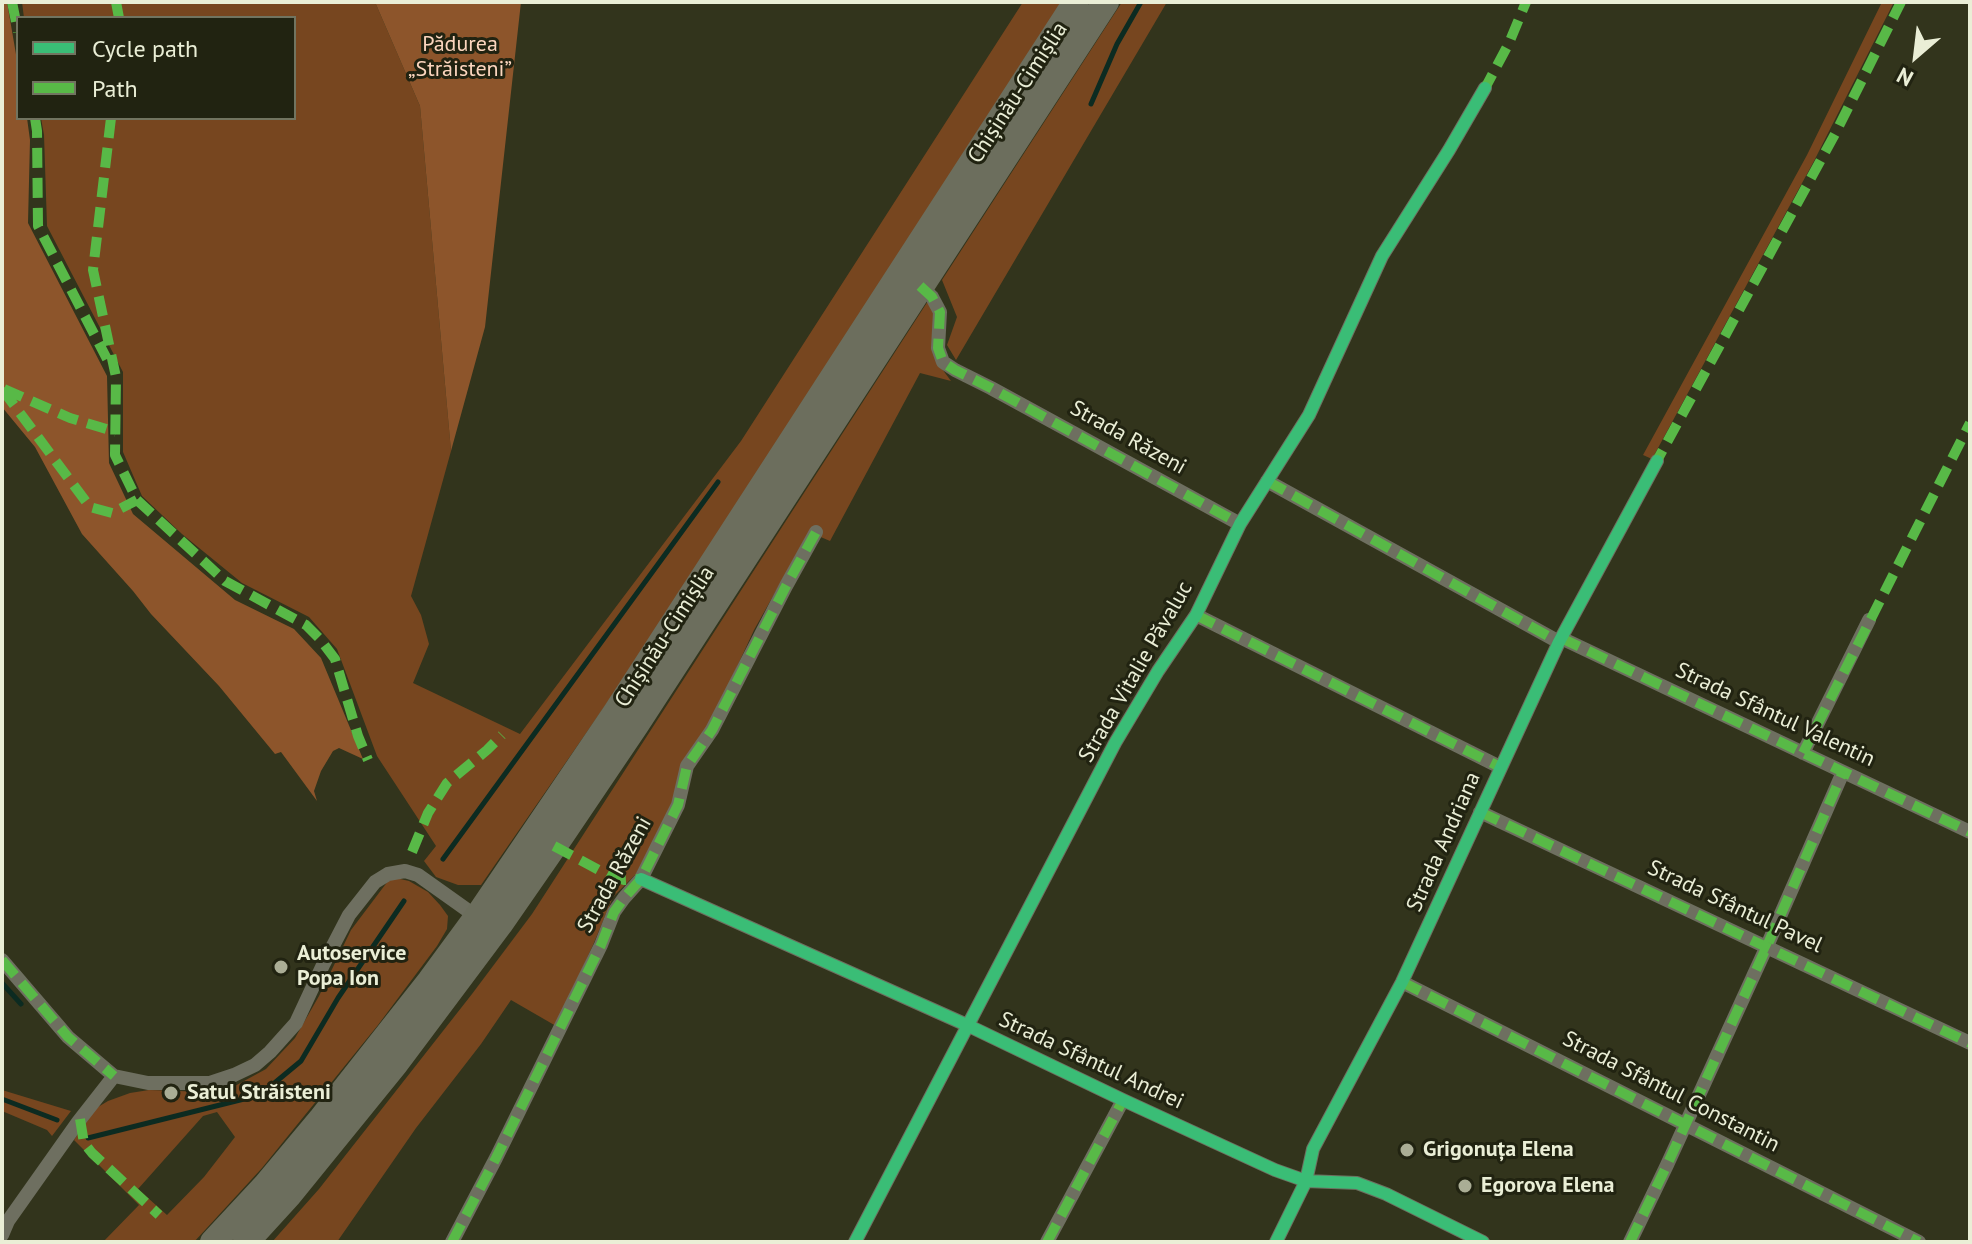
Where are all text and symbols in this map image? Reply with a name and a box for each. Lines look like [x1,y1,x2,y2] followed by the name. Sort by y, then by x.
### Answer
[16,16,296,120] legend
[1876,16,1956,96] north arrow
[963,17,1073,169] street label: Chișinău-Cimișlia
[408,32,512,84] park label: Pădurea „Străisteni”
[92,33,198,64] text: Cycle path
[1892,61,1918,93] text: N
[92,73,138,104] text: Path
[1065,395,1191,481] street label: Strada Răzeni
[610,561,720,713] street label: Chișinău-Cimișlia
[1073,577,1199,767] street label: Strada Vitalie Păvaluc
[1671,657,1879,773] street label: Strada Sfântul Valentin
[1401,768,1487,916] street label: Strada Andriana
[572,812,658,938] street label: Strada Răzeni
[1643,855,1827,959] street label: Strada Sfântul Pavel
[297,941,406,992] place label: Autoservice Popa Ion
[272,958,290,976] marker: Autoservice Popa Ion
[994,1007,1188,1115] street label: Strada Sfântul Andrei
[1558,1026,1784,1158] street label: Strada Sfântul Constantin
[187,1080,331,1106] place label: Satul Străisteni
[162,1084,180,1102] marker: Satul Străisteni
[1423,1137,1574,1163] place label: Grigonuța Elena
[1398,1141,1416,1159] marker: Grigonuța Elena
[1481,1173,1614,1199] place label: Egorova Elena
[1456,1177,1474,1195] marker: Egorova Elena

